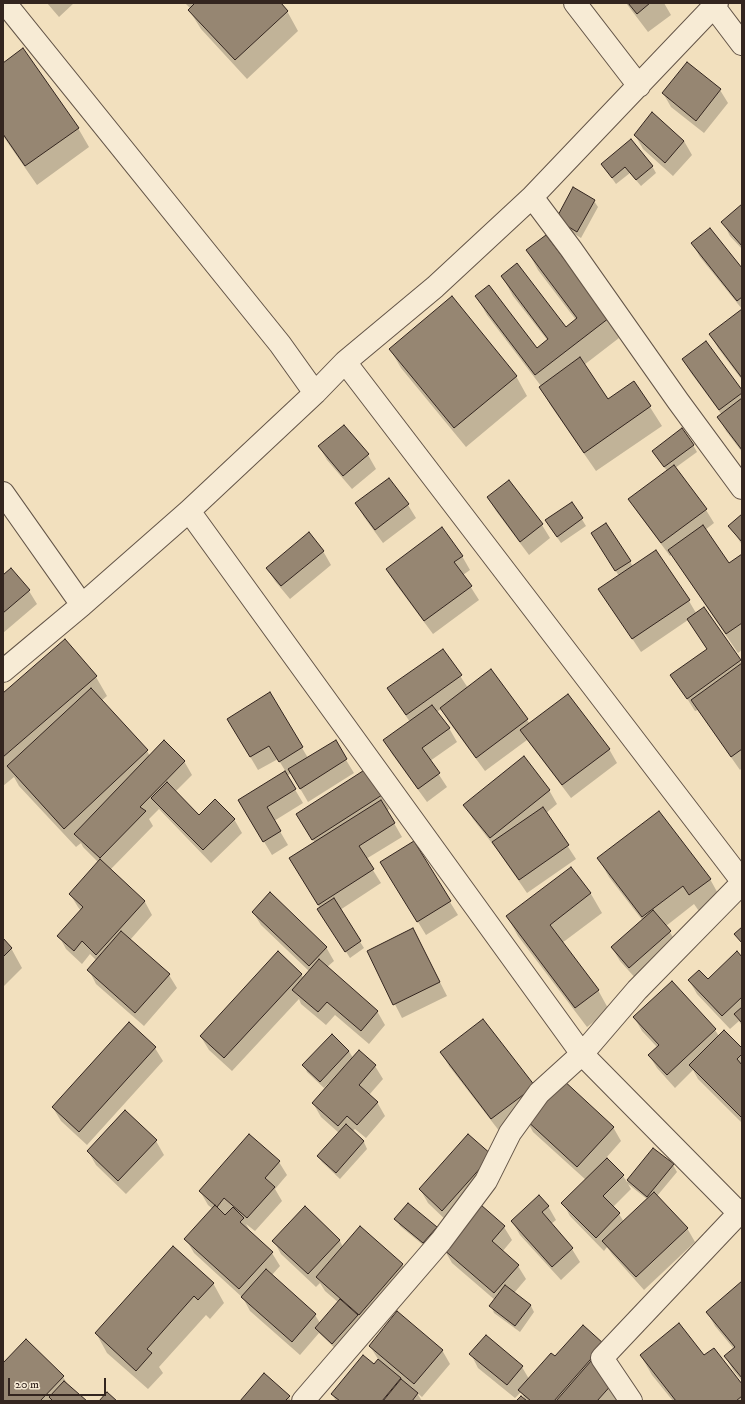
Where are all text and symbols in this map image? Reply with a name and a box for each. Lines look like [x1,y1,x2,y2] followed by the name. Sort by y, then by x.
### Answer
[10,1370,108,1396] scale bar
[15,1377,39,1392] text: 20 m

